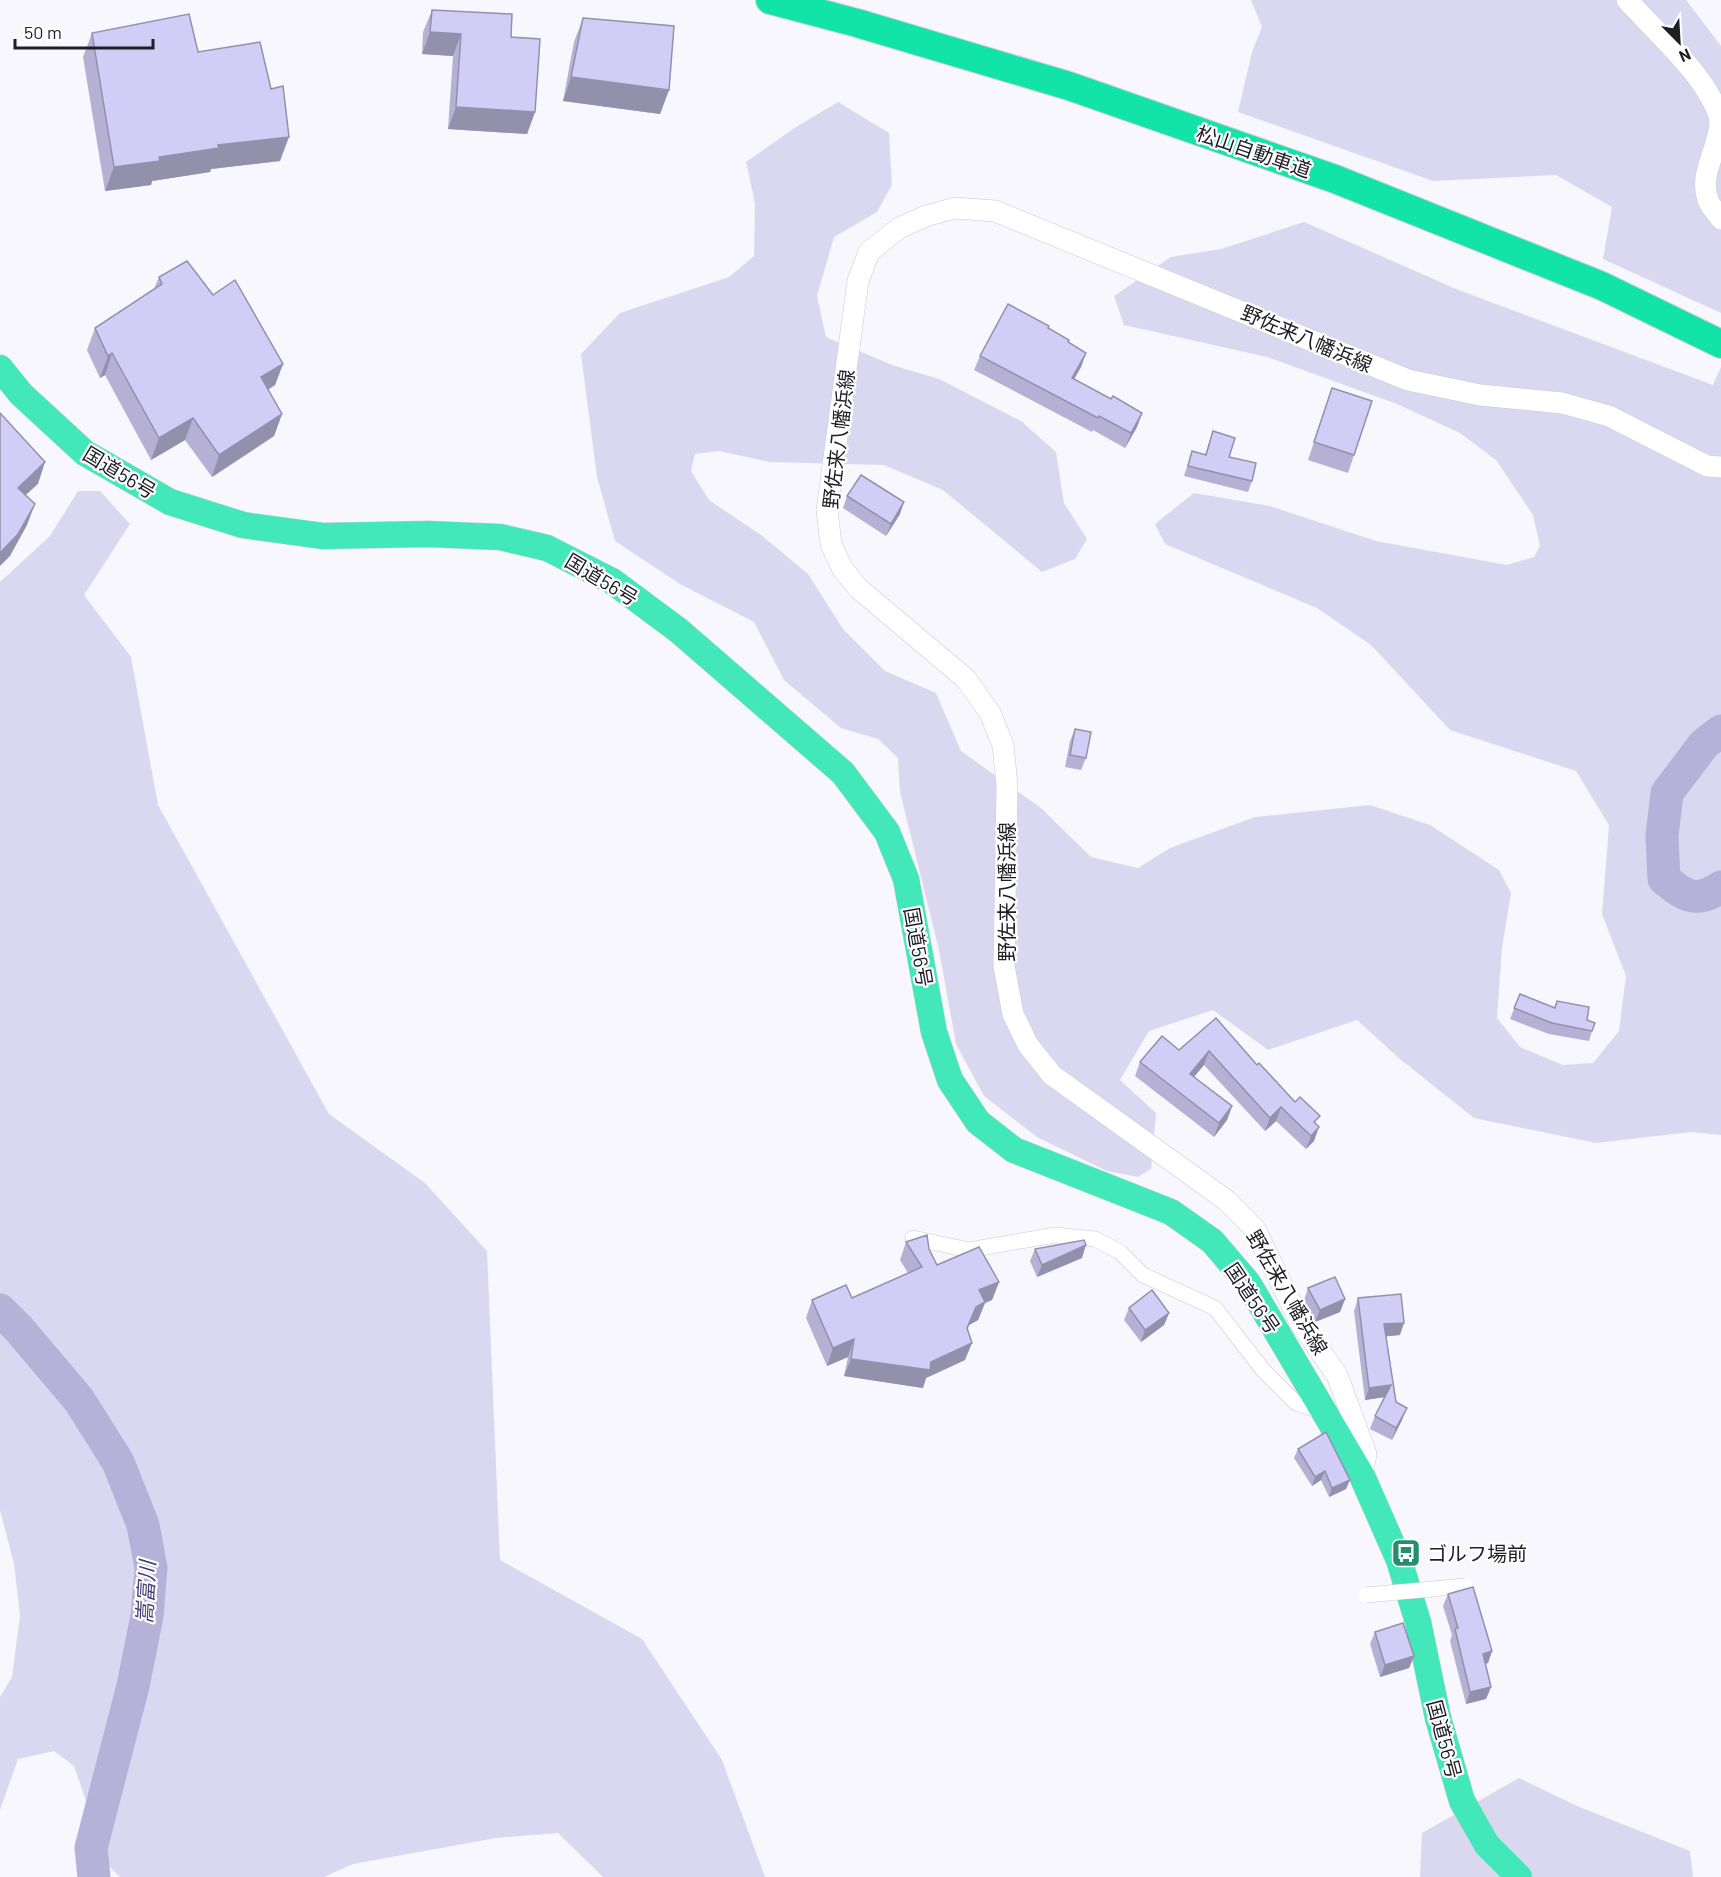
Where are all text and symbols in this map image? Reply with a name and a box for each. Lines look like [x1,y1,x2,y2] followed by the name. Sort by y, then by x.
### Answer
[15,12,153,50] scale bar
[1649,12,1709,72] north arrow
[24,21,62,43] text: 50 m
[1677,45,1694,67] text: N
[1193,120,1315,182] street label: 松山自動車道
[1238,300,1376,376] street label: 野佐来八幡浜線
[818,368,858,510] street label: 野佐来八幡浜線
[79,441,161,503] street label: 国道56号
[561,548,643,610] street label: 国道56号
[994,822,1018,962] street label: 野佐来八幡浜線
[900,905,938,989] street label: 国道56号
[1243,1225,1333,1359] street label: 野佐来八幡浜線
[1221,1258,1285,1338] street label: 国道56号
[1390,1537,1422,1569] bus stop icon: ゴルフ場前
[1427,1541,1527,1565] place label: ゴルフ場前
[131,1558,159,1624] water label: 嵩富川
[1423,1697,1467,1781] street label: 国道56号

